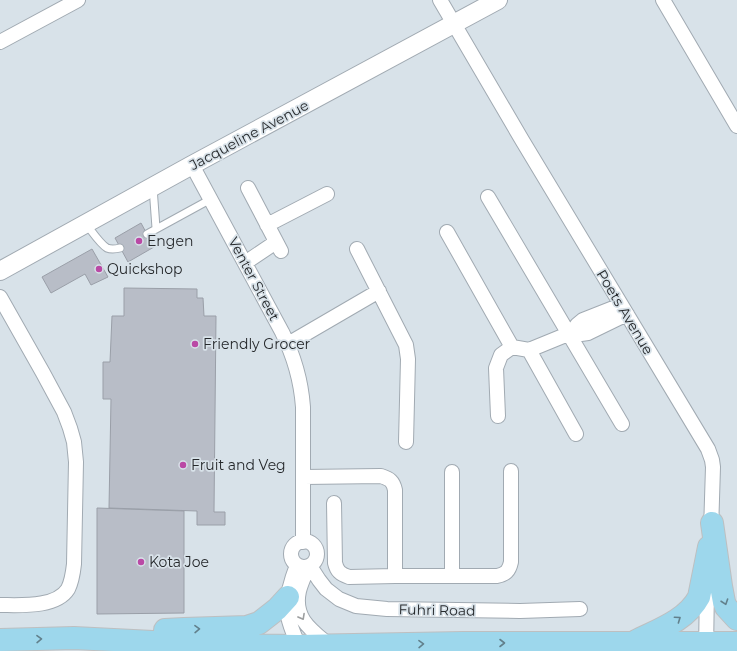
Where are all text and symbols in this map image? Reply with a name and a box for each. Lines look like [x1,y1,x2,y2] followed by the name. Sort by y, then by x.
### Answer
[185,96,312,174] street label: Jacqueline Avenue
[147,232,193,250] place label: Engen
[224,234,284,324] street label: Venter Street
[134,236,144,246] marker: Engen
[107,260,182,278] place label: Quickshop
[94,264,104,274] marker: Quickshop
[593,266,657,358] street label: Poets Avenue
[203,335,311,353] place label: Friendly Grocer
[190,339,200,349] marker: Friendly Grocer
[191,456,286,474] place label: Fruit and Veg
[178,460,188,470] marker: Fruit and Veg
[149,553,209,571] place label: Kota Joe
[136,557,146,567] marker: Kota Joe
[720,599,729,606] one-way arrow
[398,600,476,620] street label: Fuhri Road
[297,613,305,621] one-way arrow
[674,616,681,624] one-way arrow
[194,624,200,633] one-way arrow
[36,635,42,643] one-way arrow
[499,639,505,647] one-way arrow
[418,640,424,648] one-way arrow

